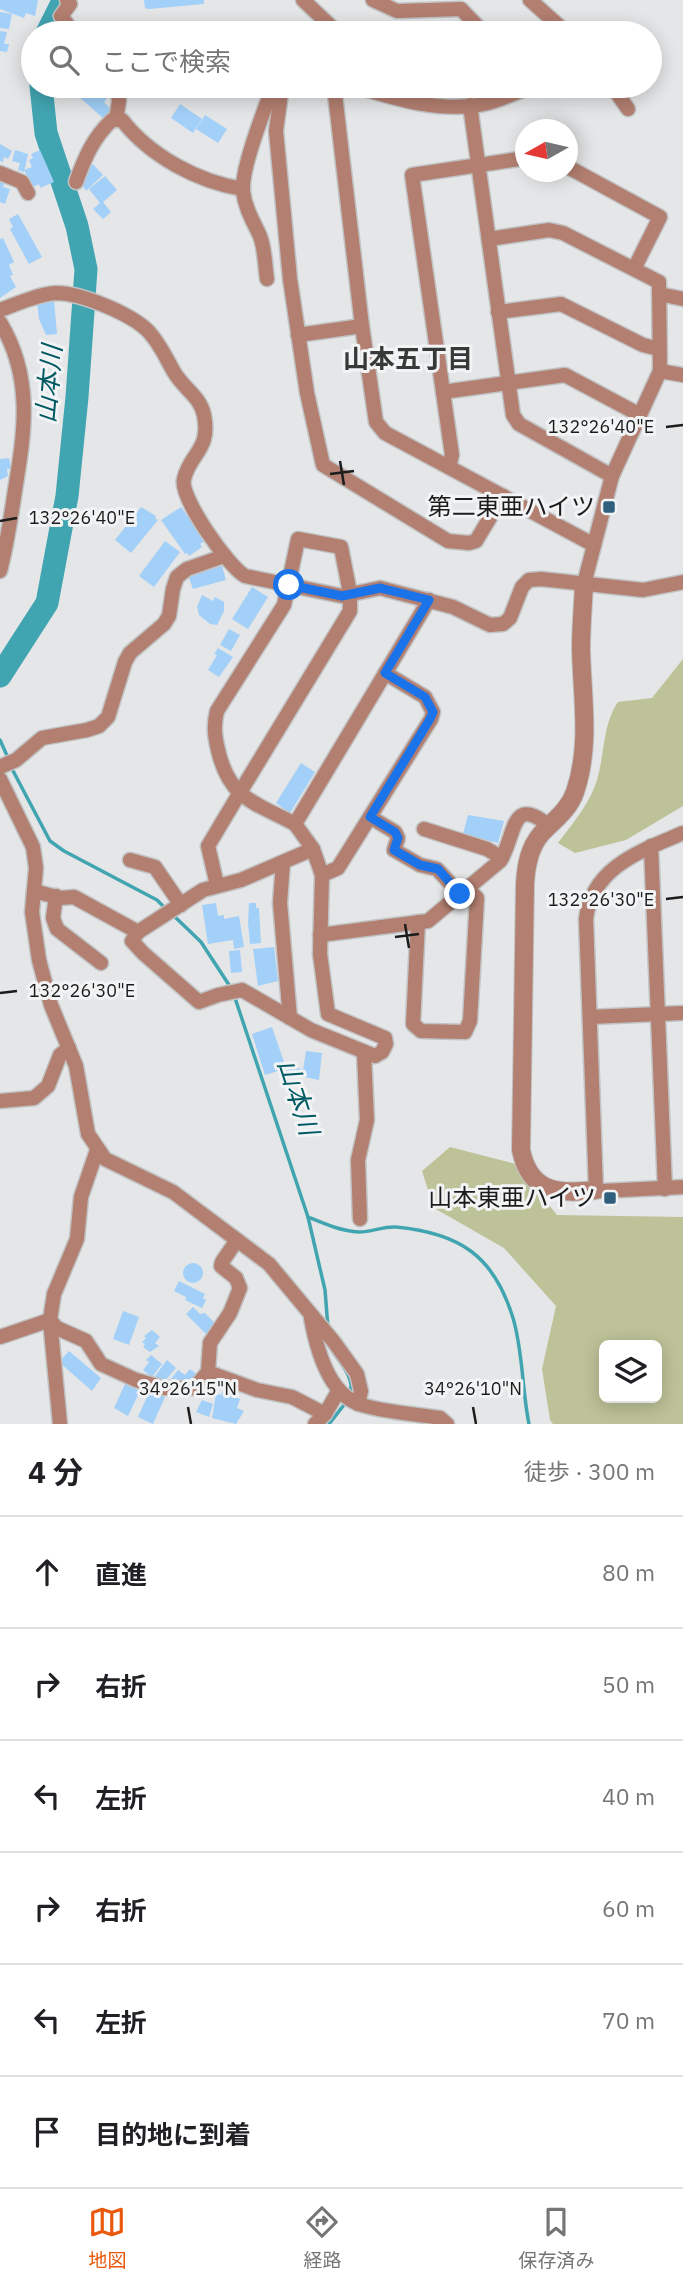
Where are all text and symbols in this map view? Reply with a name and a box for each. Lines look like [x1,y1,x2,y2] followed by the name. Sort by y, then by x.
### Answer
[21,21,662,98] search box
[45,41,83,79] icon: search
[101,44,231,78] text: ここで検索
[515,119,578,182] north arrow
[28,341,69,424] water label: 山本川
[343,341,473,375] district label: 山本五丁目
[548,415,654,438] text: 132°26'40"E
[427,490,595,522] place label: 第二東亜ハイツ
[601,499,617,515] marker: 第二東亜ハイツ
[29,506,135,529] text: 132°26'40"E
[273,569,304,600] route start
[444,878,475,909] route end
[548,888,654,911] text: 132°26'30"E
[29,979,135,1002] text: 132°26'30"E
[271,1054,328,1142] water label: 山本川
[428,1181,596,1213] place label: 山本東亜ハイツ
[602,1190,618,1206] marker: 山本東亜ハイツ
[599,1340,662,1403] map controls
[599,1340,662,1403] button: layers
[139,1377,237,1400] text: 34°26'15"N
[424,1377,522,1400] text: 34°26'10"N
[28,1452,83,1491] text: 4 分
[524,1456,655,1486] text: 徒歩 · 300 m
[28,1553,66,1591] icon: ahead
[95,1557,147,1591] text: 直進
[602,1557,655,1587] text: 80 m
[28,1665,66,1703] icon: right
[95,1669,147,1703] text: 右折
[602,1669,655,1699] text: 50 m
[28,1777,66,1815] icon: left
[95,1781,147,1815] text: 左折
[602,1781,655,1811] text: 40 m
[28,1889,66,1927] icon: right
[95,1893,147,1927] text: 右折
[602,1893,655,1923] text: 60 m
[28,2001,66,2039] icon: left
[95,2005,147,2039] text: 左折
[602,2005,655,2035] text: 70 m
[28,2113,66,2151] icon: arrive
[95,2117,251,2151] text: 目的地に到着
[88,2203,127,2272] tab: 地図
[303,2203,342,2272] tab: 経路
[518,2203,595,2272] tab: 保存済み

